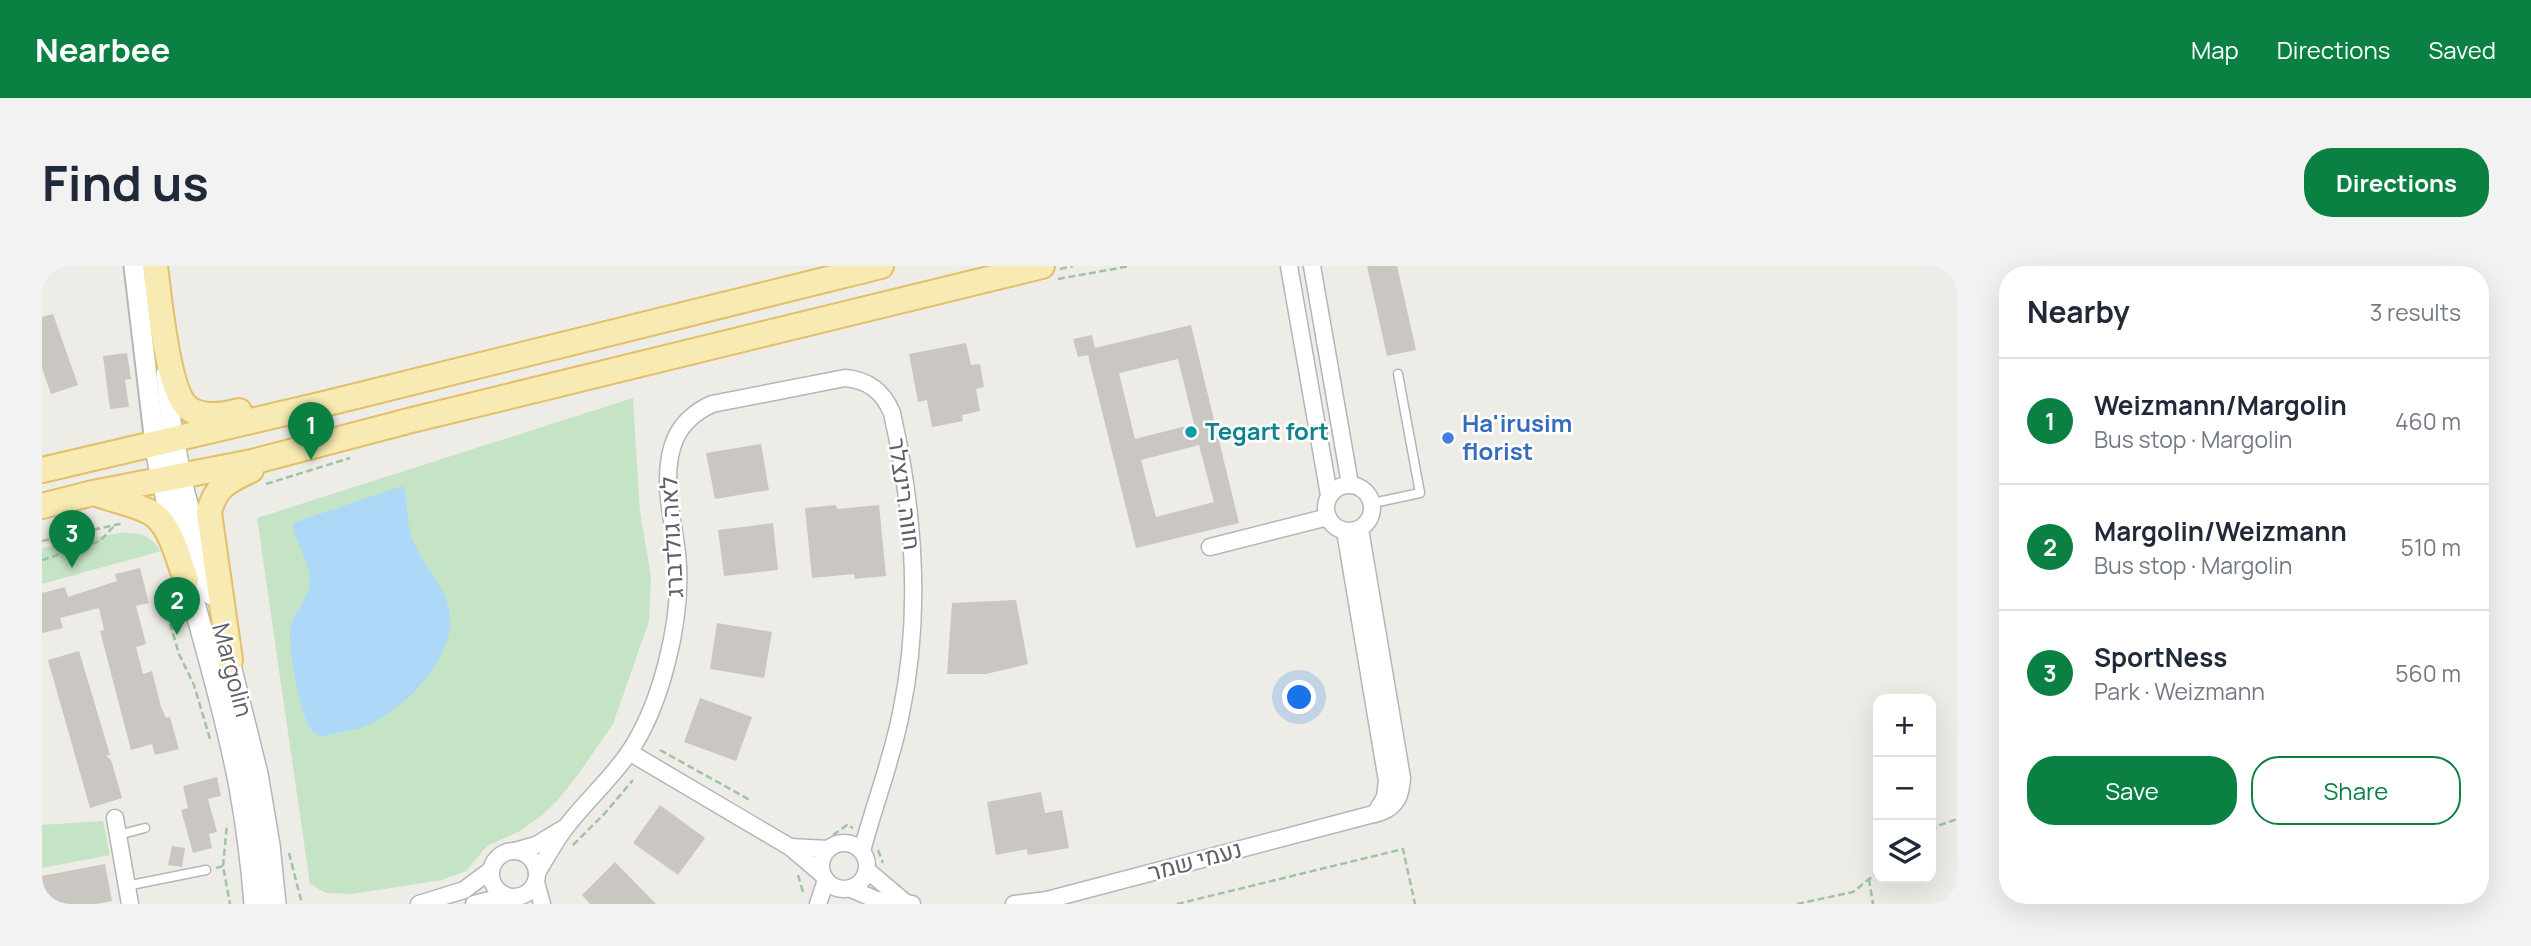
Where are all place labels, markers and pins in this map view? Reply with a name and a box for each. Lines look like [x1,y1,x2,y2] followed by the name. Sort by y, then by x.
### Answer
[288,402,334,460] pin: 1
[1462,406,1572,467] place label: Ha'irusim florist
[1205,414,1329,447] place label: Tegart fort
[1183,424,1199,440] marker: Tegart fort
[1440,430,1456,446] marker: Ha'irusim florist
[49,510,95,568] pin: 3
[154,577,200,635] pin: 2

